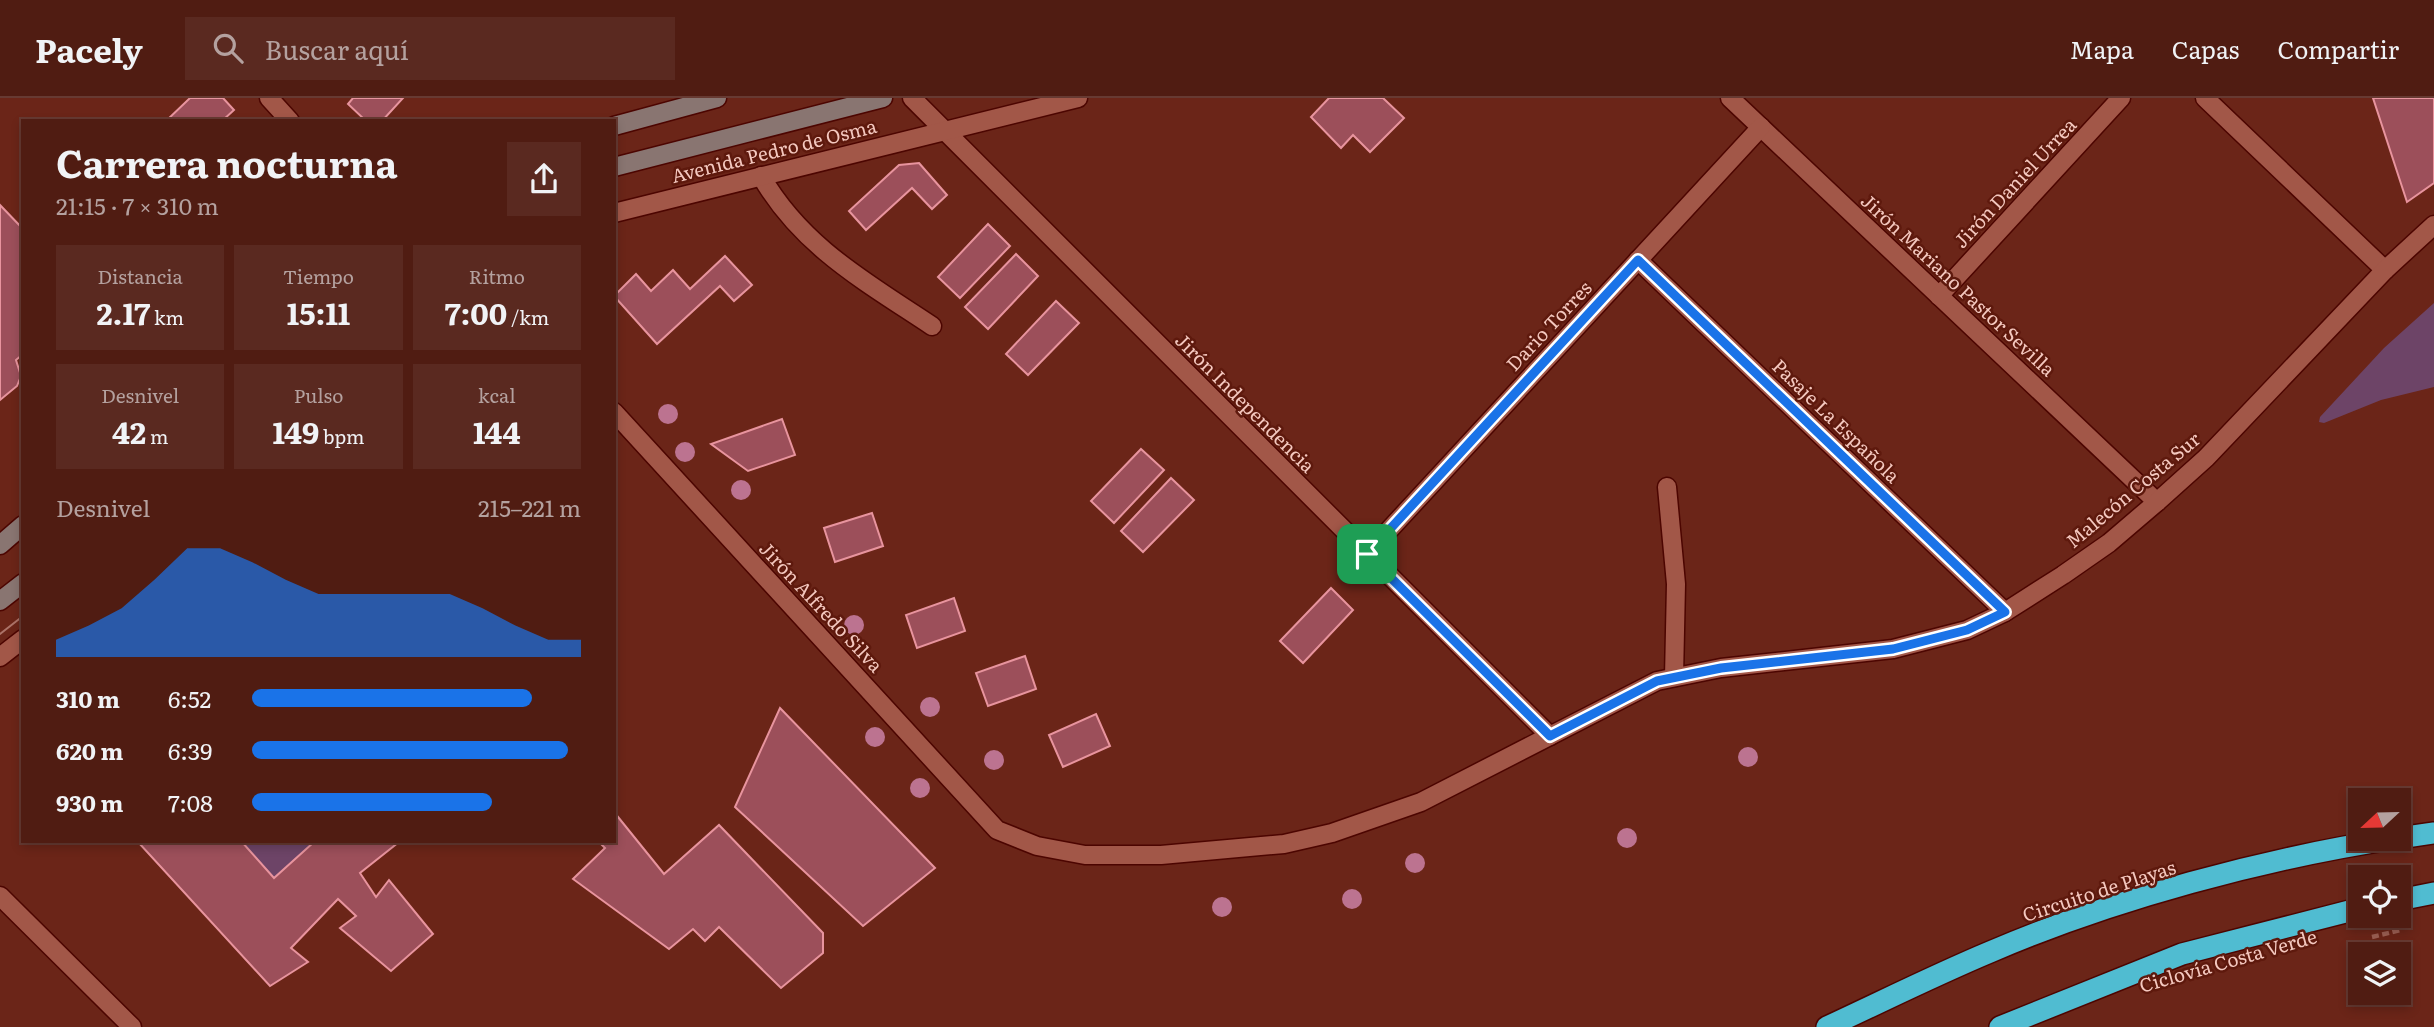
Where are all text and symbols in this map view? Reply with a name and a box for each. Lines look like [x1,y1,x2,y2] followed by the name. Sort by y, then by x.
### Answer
[185,17,675,80] search box
[35,24,143,73] text: Pacely
[209,29,247,67] icon: search
[265,29,409,68] text: Buscar aquí
[2070,31,2134,66] text: Mapa
[2172,31,2239,66] text: Capas
[2277,31,2399,66] text: Compartir
[1946,110,2083,254] street label: Jirón Daniel Urrea
[668,111,880,189] street label: Avenida Pedro de Osma
[56,133,398,190] text: Carrera nocturna
[507,142,581,216] button: share
[1855,186,2063,383] street label: Jirón Mariano Pastor Sevilla
[56,188,219,222] text: 21:15 · 7 × 310 m
[98,262,183,290] text: Distancia
[283,262,354,290] text: Tiempo
[469,262,525,290] text: Ritmo
[1499,274,1598,377] street label: Dario Torres
[96,290,150,334] text: 2.17
[287,290,350,334] text: 15:11
[445,290,507,334] text: 7:00
[150,303,184,331] text: km
[507,303,549,331] text: /km
[1169,326,1323,479] street label: Jirón Independencia
[1767,352,1907,489] street label: Pasaje La Española
[101,381,179,409] text: Desnivel
[294,381,343,409] text: Pulso
[478,381,516,409] text: kcal
[112,409,146,453] text: 42
[273,409,319,453] text: 149
[473,409,521,453] text: 144
[146,422,168,450] text: m
[319,422,364,450] text: bpm
[2059,425,2206,554] street label: Malecón Costa Sur
[56,490,150,524] text: Desnivel
[478,490,581,524] text: 215–221 m
[1337,524,1397,584] pin
[753,535,891,679] street label: Jirón Alfredo Silva
[1348,535,1386,573] icon: arrive
[56,681,120,715] text: 310 m
[168,681,211,715] text: 6:52
[56,733,123,767] text: 620 m
[168,733,212,767] text: 6:39
[56,785,124,819] text: 930 m
[168,785,213,819] text: 7:08
[2348,788,2412,850] north arrow
[2348,788,2411,1005] map controls
[2018,852,2179,928] street label: Circuito de Playas
[2348,865,2411,928] button: locate
[2136,921,2320,999] street label: Ciclovía Costa Verde
[2348,942,2411,1005] button: layers

